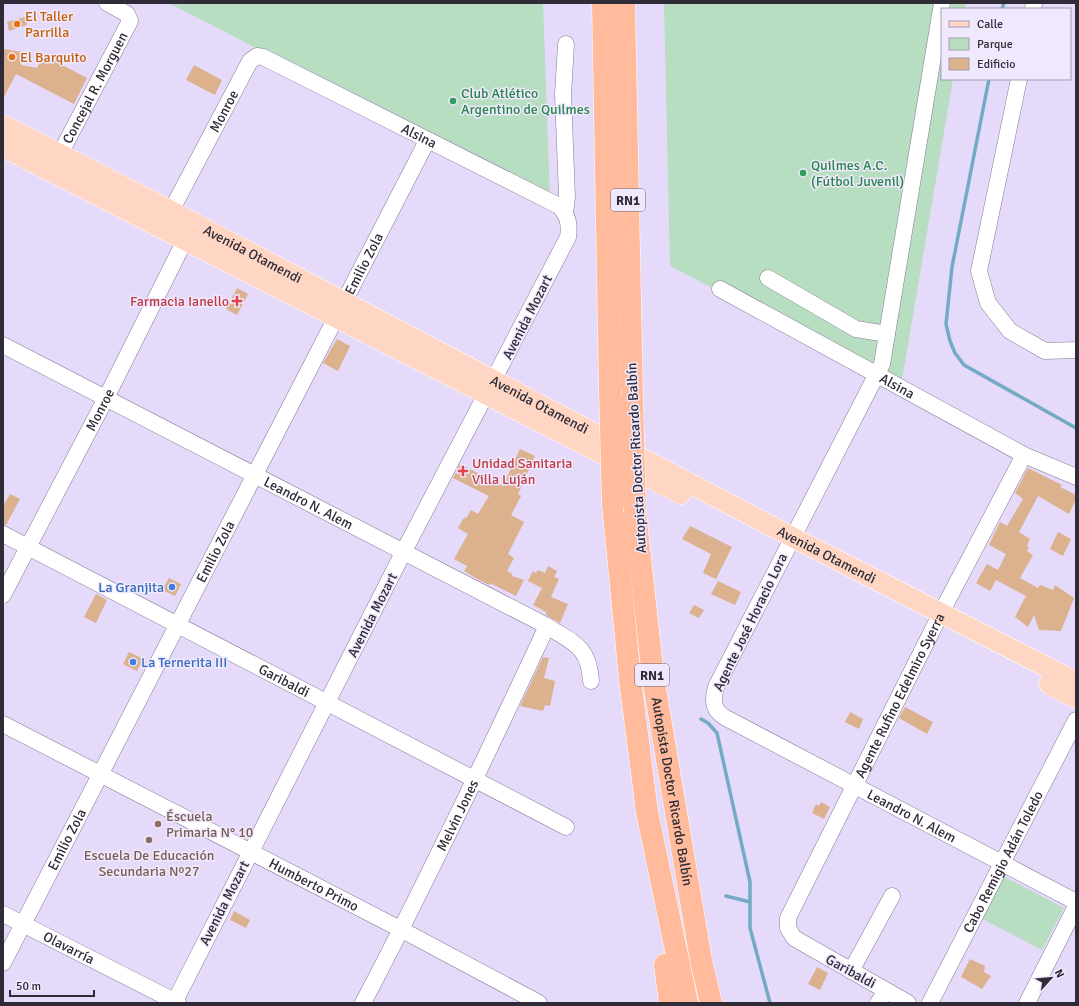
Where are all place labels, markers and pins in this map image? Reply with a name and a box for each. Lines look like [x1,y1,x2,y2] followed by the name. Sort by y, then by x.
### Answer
[25,8,74,41] place label: El Taller Parrilla
[12,19,22,29] marker: El Taller Parrilla
[20,49,87,66] place label: El Barquito
[7,52,17,62] marker: El Barquito
[461,85,590,118] place label: Club Atlético Argentino de Quilmes
[448,96,458,106] marker: Club Atlético Argentino de Quilmes
[811,157,904,190] place label: Quilmes A.C. (Fútbol Juvenil)
[798,168,808,178] marker: Quilmes A.C. (Fútbol Juvenil)
[130,293,229,310] place label: Farmacia Ianello
[232,296,242,306] marker: Farmacia Ianello
[472,455,572,488] place label: Unidad Sanitaria Villa Luján
[457,465,469,477] marker: Unidad Sanitaria Villa Luján
[98,579,164,596] place label: La Granjita
[167,582,177,592] marker: La Granjita
[141,654,227,671] place label: La Ternerita III
[128,657,138,667] marker: La Ternerita III
[166,808,253,841] place label: Éscuela Primaria N° 10
[153,819,163,829] marker: Éscuela Primaria N° 10
[144,835,154,845] marker: Escuela De Educación Secundaria Nº27
[84,847,214,880] place label: Escuela De Educación Secundaria Nº27

